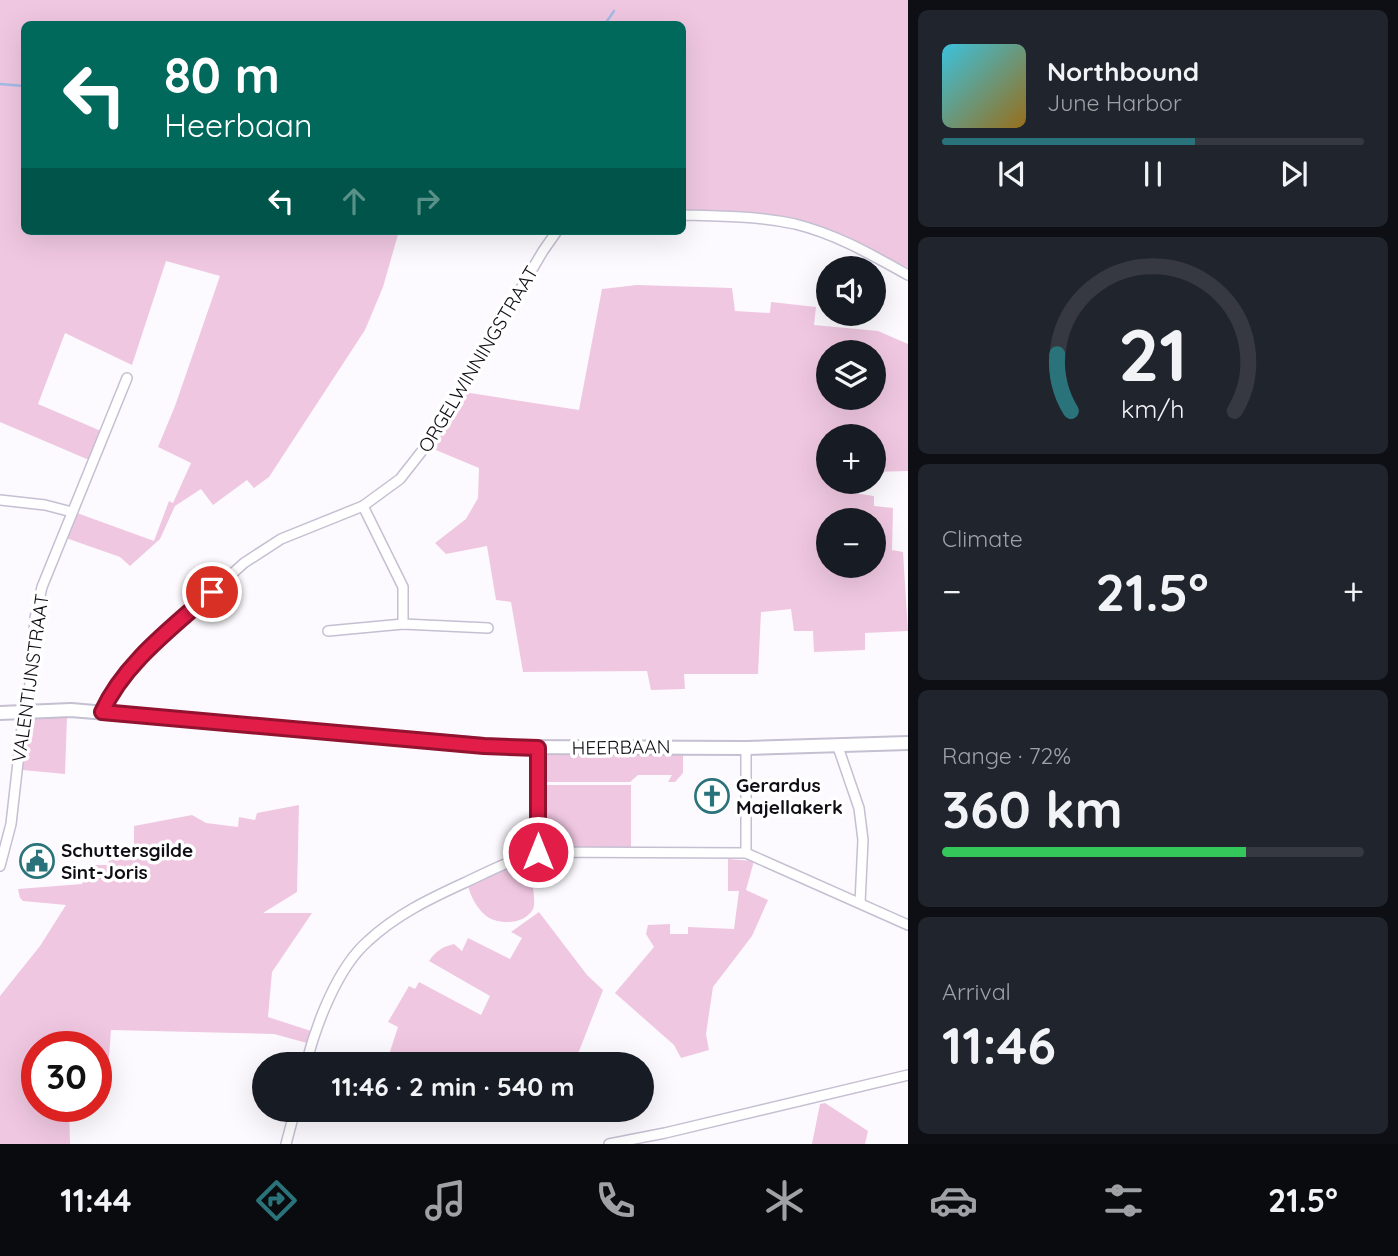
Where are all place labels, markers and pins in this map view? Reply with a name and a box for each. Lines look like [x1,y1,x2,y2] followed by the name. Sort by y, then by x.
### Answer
[182,562,242,622] pin
[736,773,843,819] place label: Gerardus Majellakerk
[693,777,731,815] church icon: Gerardus Majellakerk
[61,838,193,884] place label: Schuttersgilde Sint-Joris
[18,842,56,880] public building icon: Schuttersgilde Sint-Joris

